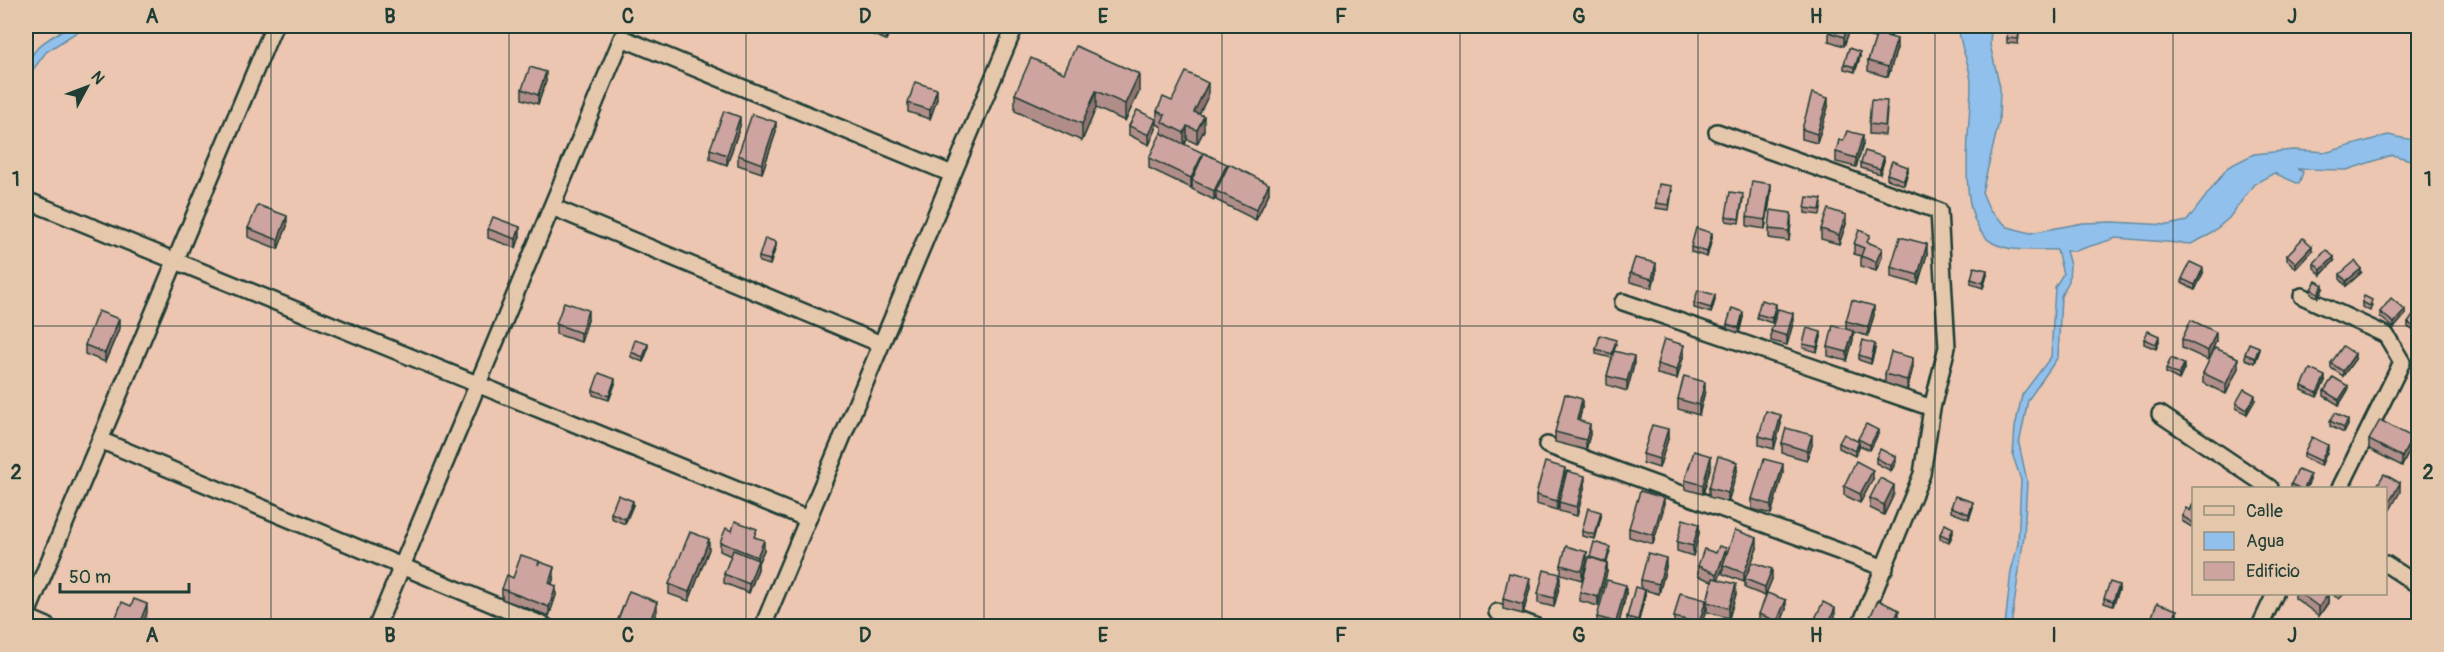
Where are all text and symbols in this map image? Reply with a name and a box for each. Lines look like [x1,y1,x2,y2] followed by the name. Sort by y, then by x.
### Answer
[146,4,159,29] text: A
[384,4,396,29] text: B
[622,4,634,29] text: C
[859,4,872,29] text: D
[1098,4,1109,29] text: E
[1335,4,1347,29] text: F
[1572,4,1586,29] text: G
[1810,4,1823,29] text: H
[2051,4,2057,29] text: I
[2287,4,2297,29] text: J
[57,57,117,117] north arrow
[86,67,109,89] text: N
[12,167,20,192] text: 1
[2424,167,2432,192] text: 1
[10,460,22,485] text: 2
[2422,460,2434,485] text: 2
[2192,487,2387,595] legend
[2246,500,2283,523] text: Calle
[2246,530,2284,553] text: Agua
[60,556,189,594] scale bar
[2246,560,2300,583] text: Edificio
[69,566,111,589] text: 50 m
[146,623,159,648] text: A
[384,623,396,648] text: B
[622,623,634,648] text: C
[859,623,872,648] text: D
[1098,623,1109,648] text: E
[1335,623,1347,648] text: F
[1572,623,1586,648] text: G
[1810,623,1823,648] text: H
[2051,623,2057,648] text: I
[2287,623,2297,648] text: J

